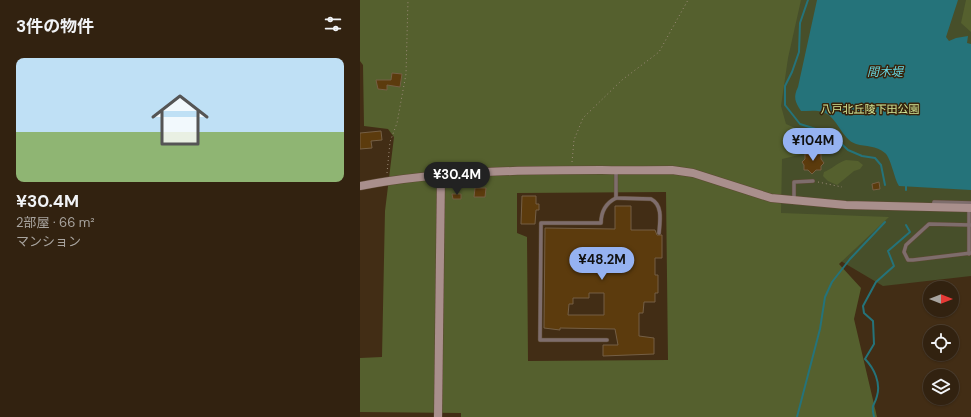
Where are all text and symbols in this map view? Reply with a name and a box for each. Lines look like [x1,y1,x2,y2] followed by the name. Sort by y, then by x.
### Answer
[322,13,344,35] icon: filters
[16,15,94,37] text: 3件の物件
[867,64,905,80] water label: 間木堤
[144,84,216,156] icon: home
[821,102,920,116] park label: 八戸北丘陵下田公園
[785,128,841,162] pin: ¥104M
[792,132,834,149] text: ¥104M
[424,162,490,196] pin: ¥30.4M
[433,166,481,183] text: ¥30.4M
[16,190,79,212] text: ¥30.4M
[16,214,95,231] text: 2部屋 · 66 m²
[16,233,81,250] text: マンション
[569,247,635,281] pin: ¥48.2M
[578,251,626,268] text: ¥48.2M
[923,281,959,317] north arrow
[923,281,959,405] map controls
[923,325,959,361] button: locate
[923,369,959,405] button: layers

